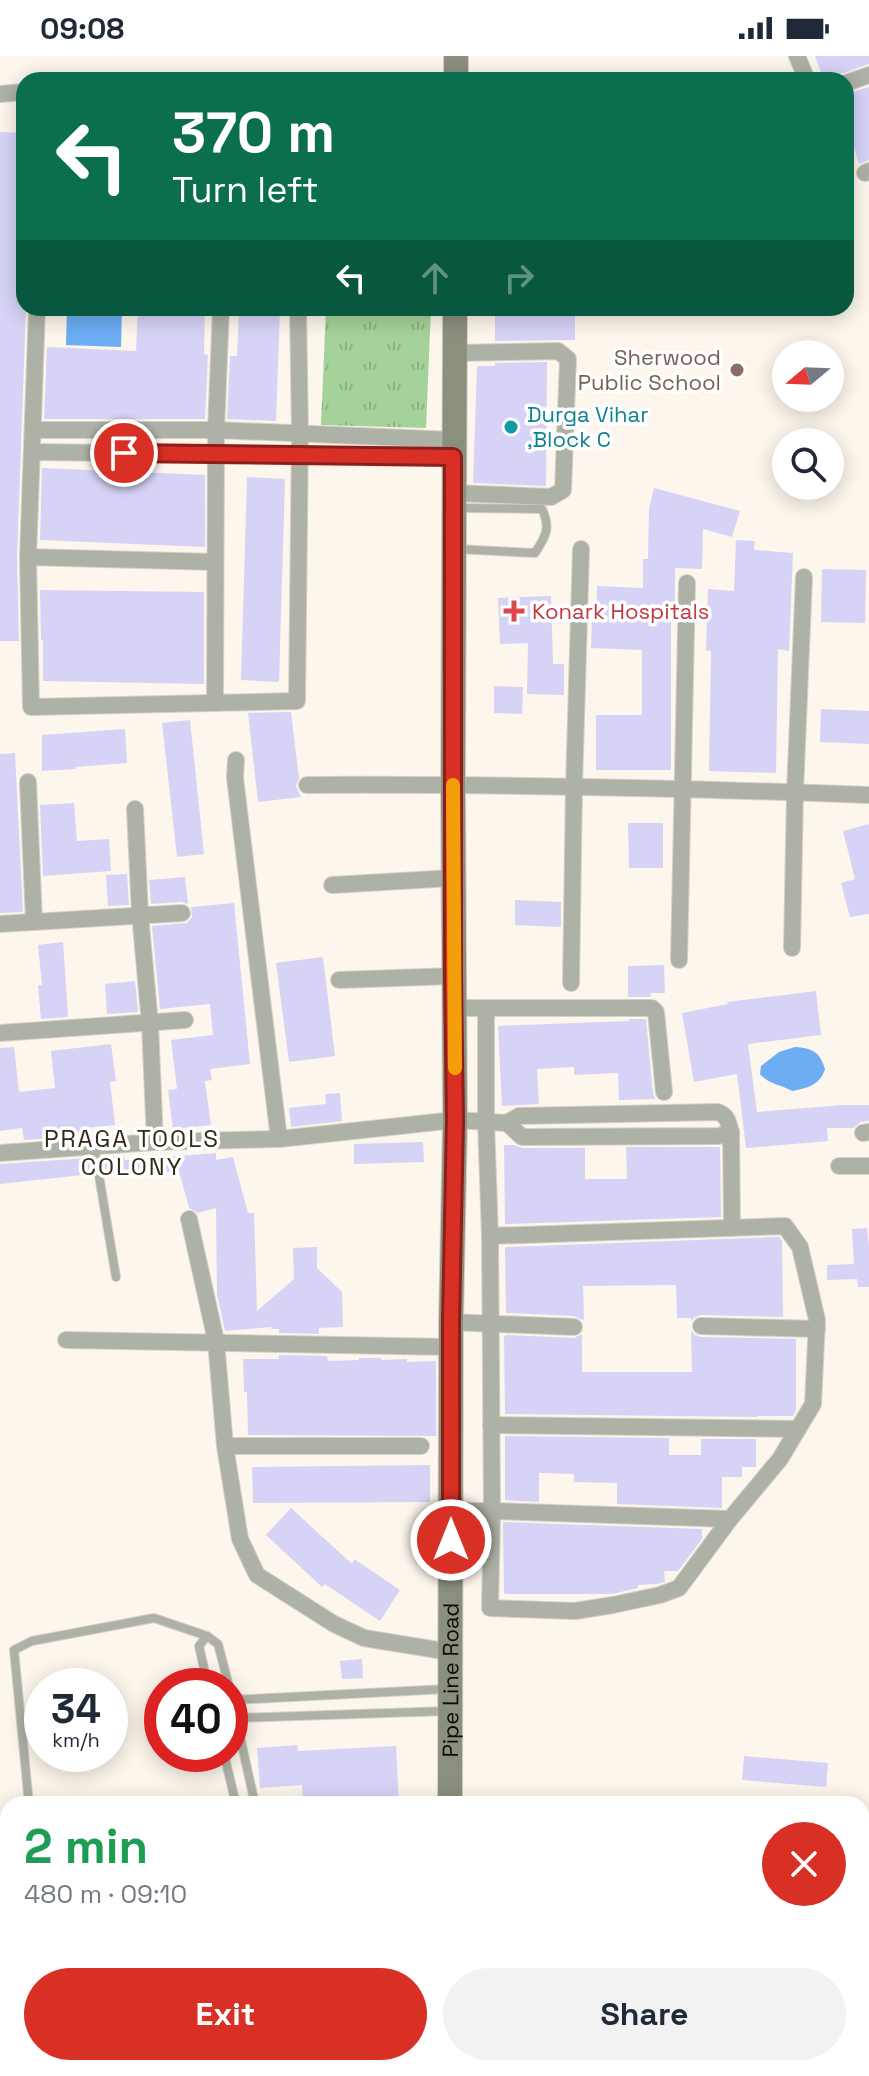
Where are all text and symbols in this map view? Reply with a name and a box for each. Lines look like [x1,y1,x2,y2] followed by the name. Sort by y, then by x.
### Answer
[40,9,124,48] text: 09:08
[172,97,335,168] text: 370 m
[40,104,144,208] icon: left
[172,167,319,213] text: Turn left
[329,256,373,300] icon: left
[413,256,457,300] icon: ahead
[497,256,541,300] icon: right
[772,340,844,412] north arrow
[772,340,844,500] map controls
[578,343,721,396] place label: Sherwood Public School
[728,361,746,379] marker: Sherwood Public School
[527,400,649,453] place label: Durga Vihar ,Block C
[502,418,520,436] marker: Durga Vihar ,Block C
[90,419,158,487] pin
[772,428,844,500] button: search
[102,431,146,475] icon: arrive
[532,597,709,625] place label: Konark Hospitals
[503,600,525,622] marker: Konark Hospitals
[44,1123,220,1182] district label: PRAGA TOOLS COLONY
[409,1498,493,1582] position arrow
[436,1602,464,1758] street label: Pipe Line Road
[144,1668,248,1772] speed limit sign: 40
[51,1684,101,1735] text: 34
[52,1727,100,1753] text: km/h
[24,1816,148,1877] text: 2 min
[762,1822,846,1906] button: close
[24,1877,187,1911] text: 480 m · 09:10
[24,1968,427,2060] button: Exit
[443,1968,846,2060] button: Share

